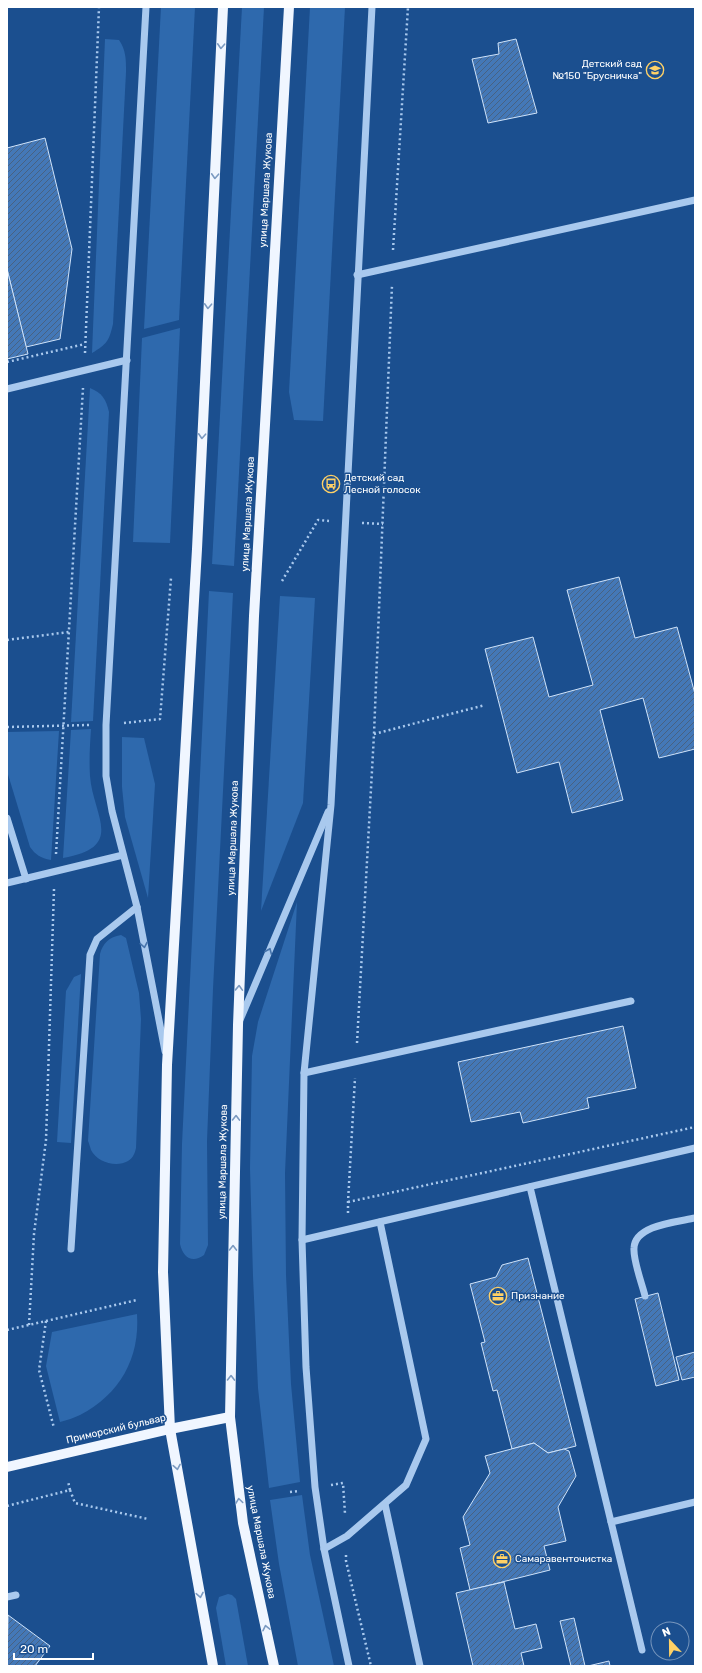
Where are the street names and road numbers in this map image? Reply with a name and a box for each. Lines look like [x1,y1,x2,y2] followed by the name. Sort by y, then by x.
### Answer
[257,132,275,248] street label: улица Маршала Жукова
[239,456,257,572] street label: улица Маршала Жукова
[225,780,241,896] street label: улица Маршала Жукова
[216,1104,230,1220] street label: улица Маршала Жукова
[65,1412,167,1446] street label: Приморский бульвар
[244,1484,278,1600] street label: улица Маршала Жукова

